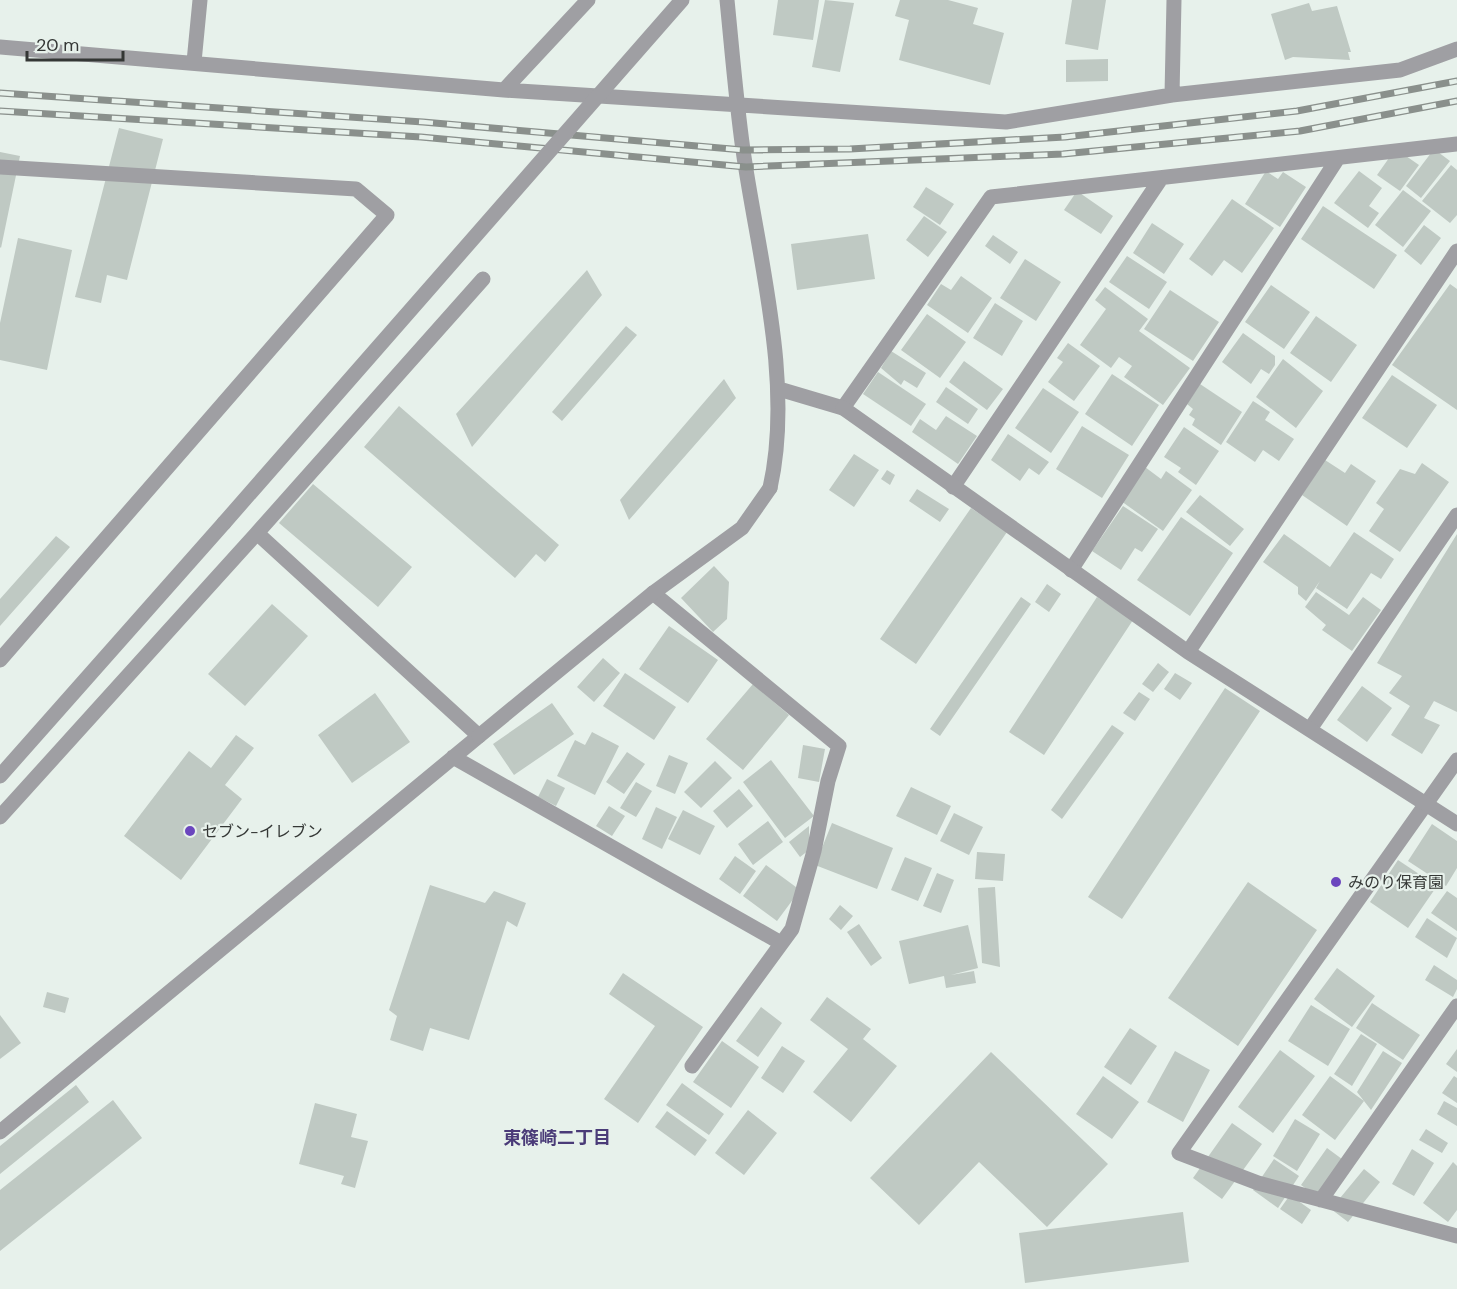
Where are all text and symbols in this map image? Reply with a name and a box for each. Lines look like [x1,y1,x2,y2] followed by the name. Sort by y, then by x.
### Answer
[27,24,123,62] scale bar
[36,33,79,57] text: 20 m
[202,821,323,842] place label: セブン-イレブン
[183,824,197,838] marker: セブン-イレブン
[1348,872,1444,893] place label: みのり保育園
[1329,875,1343,889] marker: みのり保育園
[503,1126,611,1150] district label: 東篠崎二丁目

